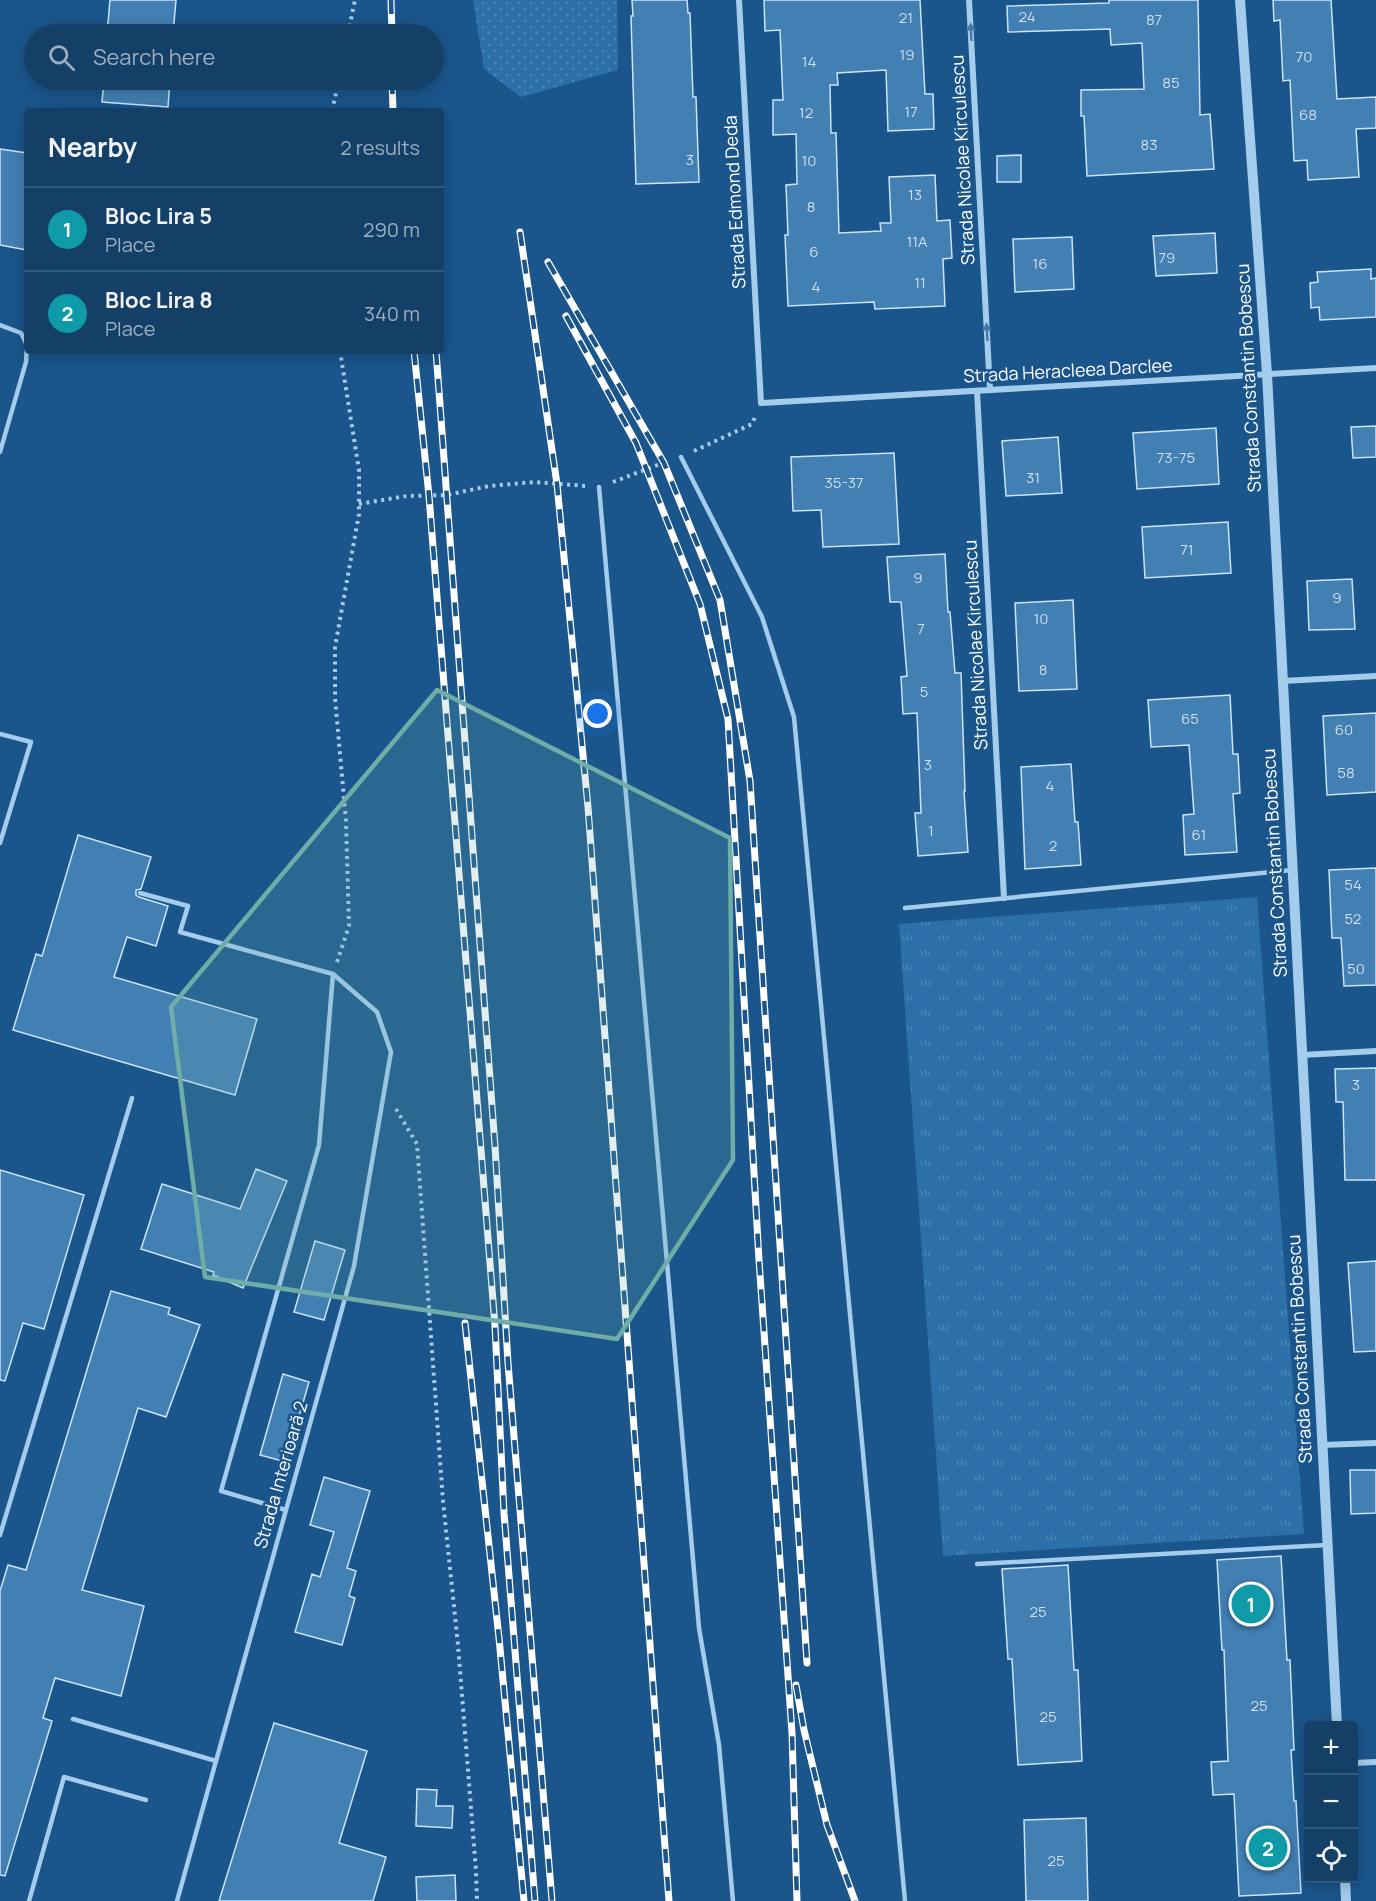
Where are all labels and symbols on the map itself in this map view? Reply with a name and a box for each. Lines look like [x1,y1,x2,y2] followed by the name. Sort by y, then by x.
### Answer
[1018,6,1036,27] house number: 24
[899,7,913,28] house number: 21
[1146,9,1162,30] house number: 87
[966,22,976,41] one-way arrow
[899,44,915,65] house number: 19
[1296,46,1312,67] house number: 70
[802,51,816,72] house number: 14
[945,54,979,266] street label: Strada Nicolae Kirculescu
[1162,72,1180,93] house number: 85
[904,101,918,122] house number: 17
[799,102,813,123] house number: 12
[1299,104,1317,125] house number: 68
[717,115,751,289] street label: Strada Edmond Deda
[1140,134,1158,155] house number: 83
[686,149,694,170] house number: 3
[802,150,817,171] house number: 10
[908,184,922,205] house number: 13
[807,196,815,217] house number: 8
[906,231,928,252] house number: 11A
[809,241,819,262] house number: 6
[1159,247,1175,268] house number: 79
[1032,253,1048,274] house number: 16
[1230,263,1266,493] street label: Strada Constantin Bobescu
[914,272,926,293] house number: 11
[812,276,821,297] house number: 4
[982,322,991,341] one-way arrow
[963,353,1173,387] street label: Strada Heracleea Darclee
[1157,447,1195,468] house number: 73-75
[1026,467,1040,488] house number: 31
[824,472,864,493] house number: 35-37
[958,539,992,751] street label: Strada Nicolae Kirculescu
[1180,539,1194,560] house number: 71
[913,567,923,588] house number: 9
[1332,587,1342,608] house number: 9
[1034,608,1049,629] house number: 10
[917,618,925,639] house number: 7
[1039,659,1047,680] house number: 8
[920,681,928,702] house number: 5
[583,699,612,728] your location
[1181,708,1199,729] house number: 65
[1335,719,1353,740] house number: 60
[1256,748,1292,978] street label: Strada Constantin Bobescu
[924,754,932,775] house number: 3
[1337,762,1355,783] house number: 58
[1046,775,1055,796] house number: 4
[928,820,934,841] house number: 1
[1192,824,1206,845] house number: 61
[1049,835,1057,856] house number: 2
[1344,874,1362,895] house number: 54
[1345,908,1361,929] house number: 52
[1347,958,1365,979] house number: 50
[1352,1074,1360,1095] house number: 3
[1281,1234,1317,1464] street label: Strada Constantin Bobescu
[248,1398,313,1551] street label: Strada Interioară 2
[1232,1582,1270,1626] pin: 1
[1029,1601,1047,1622] house number: 25
[1250,1695,1268,1716] house number: 25
[1039,1706,1057,1727] house number: 25
[1248,1826,1288,1870] pin: 2
[1047,1850,1065,1871] house number: 25

